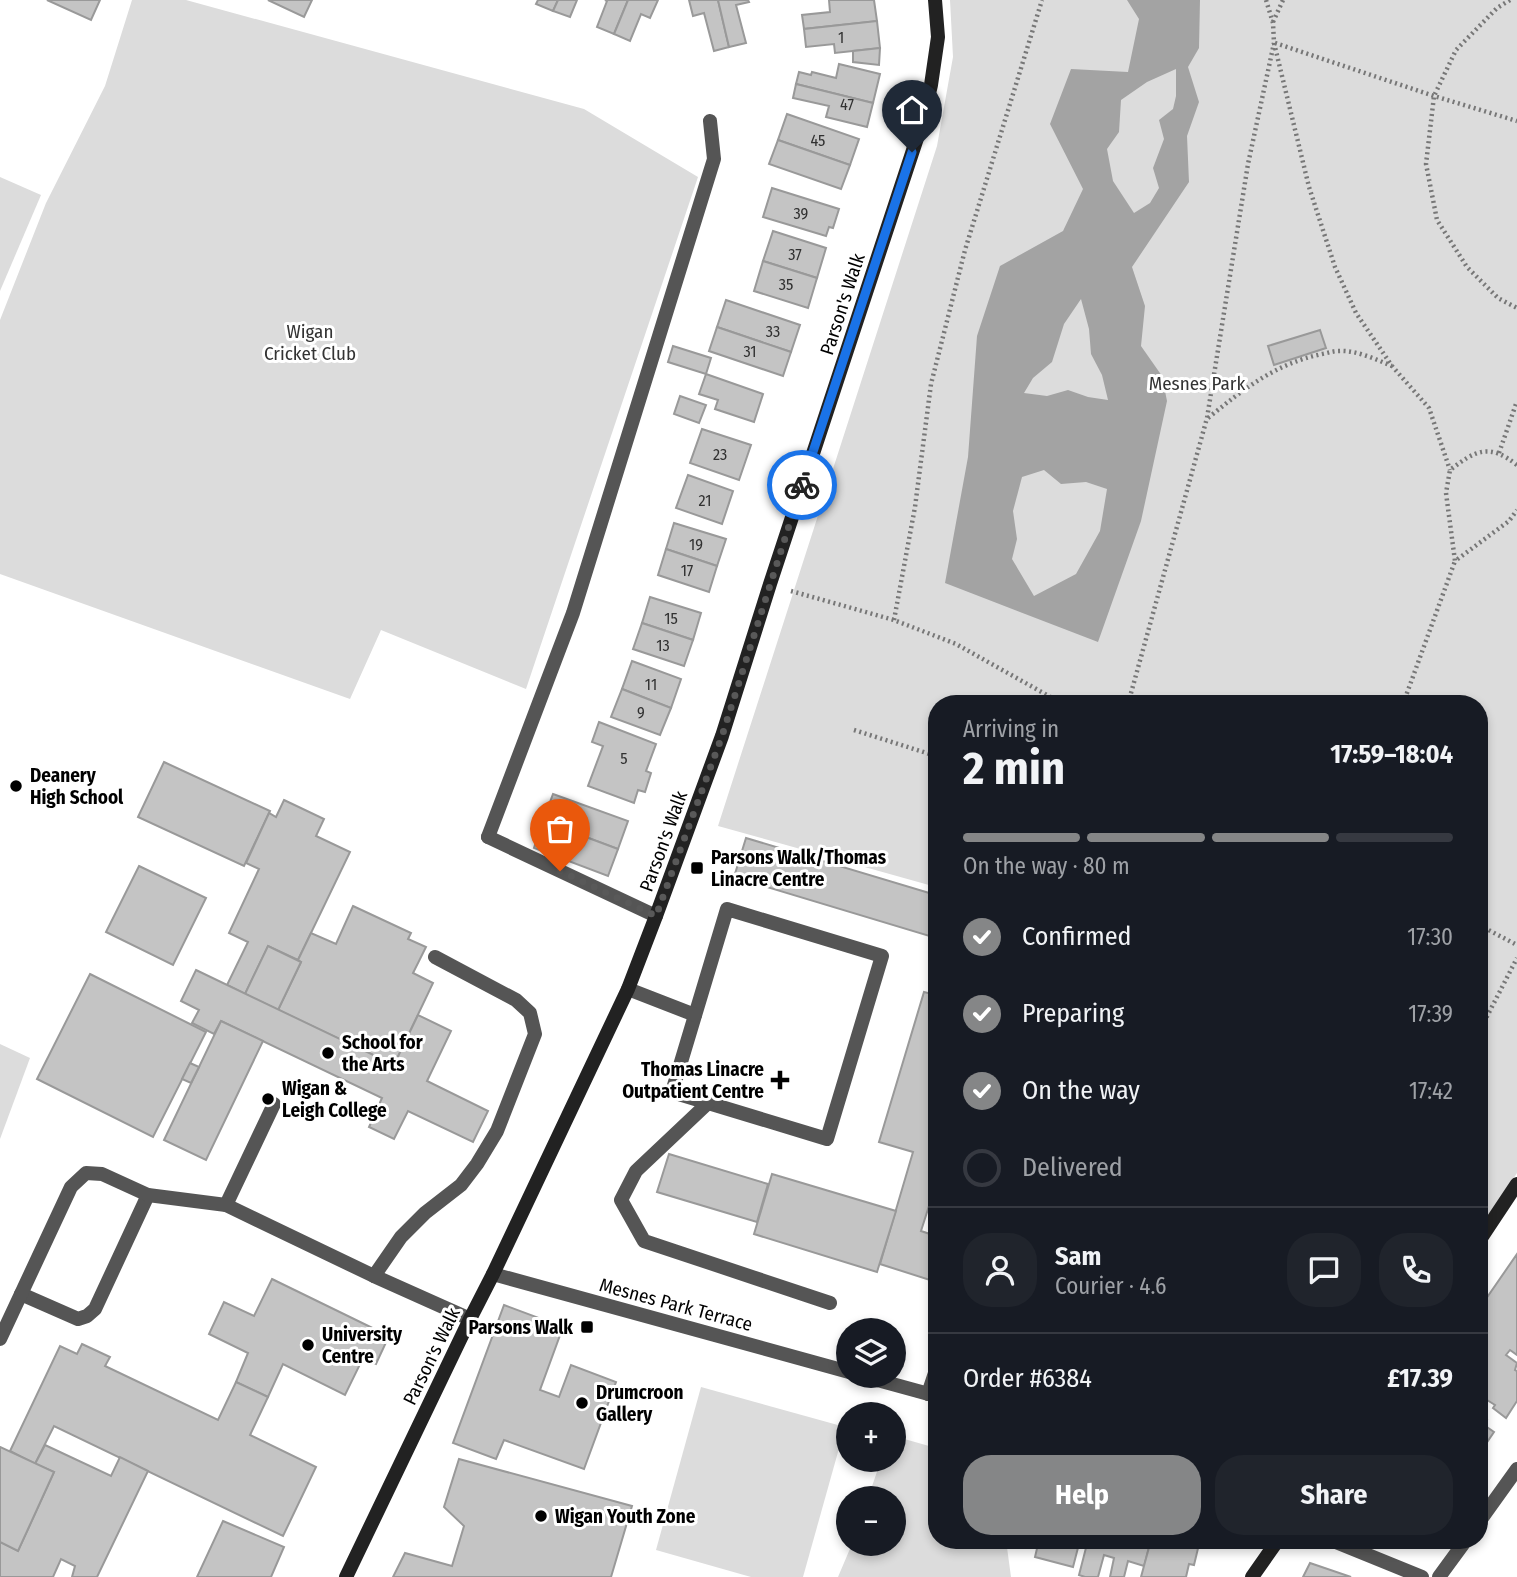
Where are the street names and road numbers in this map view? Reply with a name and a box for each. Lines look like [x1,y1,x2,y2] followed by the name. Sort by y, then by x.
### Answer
[815,250,870,358] street label: Parson's Walk
[635,788,692,895] street label: Parson's Walk
[597,1273,755,1336] street label: Mesnes Park Terrace
[398,1304,465,1409] street label: Parson's Walk

